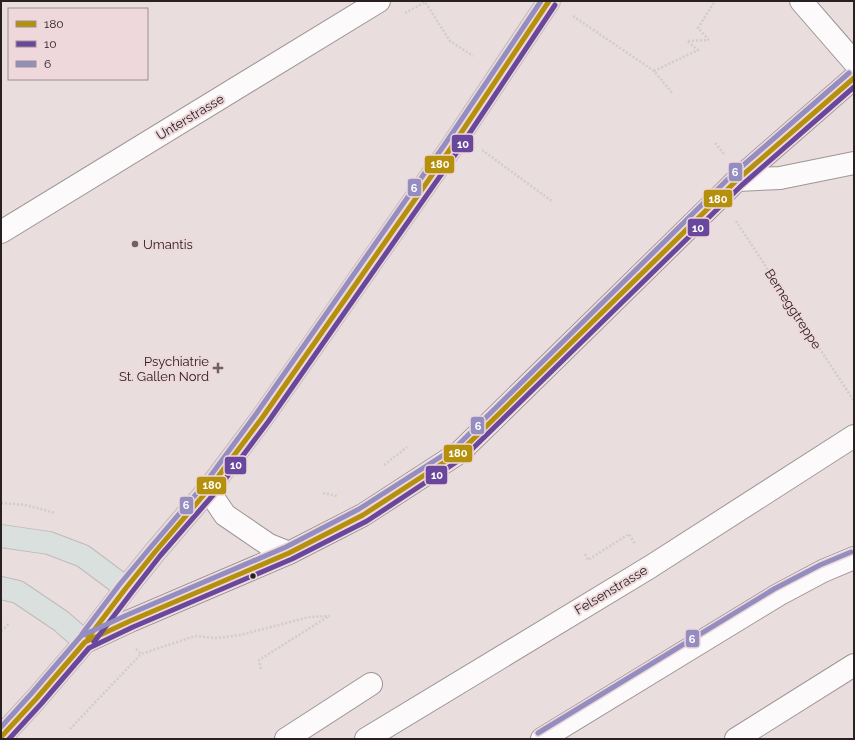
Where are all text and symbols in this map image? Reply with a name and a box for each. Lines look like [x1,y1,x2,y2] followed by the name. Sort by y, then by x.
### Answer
[8,8,148,80] legend
[44,17,64,31] text: 180
[44,37,56,51] text: 10
[44,57,51,71] text: 6
[154,91,227,143] street label: Unterstrasse
[451,134,474,153] line badge: 10
[457,138,469,151] text: 10
[424,155,455,174] line badge: 180
[431,158,450,171] text: 180
[728,162,743,182] line badge: 6
[732,166,739,179] text: 6
[407,178,422,197] line badge: 6
[411,182,418,195] text: 6
[703,189,733,208] line badge: 180
[709,193,728,206] text: 180
[687,218,710,237] line badge: 10
[692,222,704,235] text: 10
[143,237,193,252] place label: Umantis
[130,239,140,249] marker: Umantis
[762,266,825,352] street label: Berneggtreppe
[119,354,209,384] place label: Psychiatrie St. Gallen Nord
[212,362,224,374] marker: Psychiatrie St. Gallen Nord
[470,416,485,435] line badge: 6
[475,420,482,433] text: 6
[443,444,473,463] line badge: 180
[449,447,468,460] text: 180
[224,456,247,475] line badge: 10
[230,459,242,472] text: 10
[425,465,448,485] line badge: 10
[431,469,443,482] text: 10
[196,476,227,495] line badge: 180
[203,479,222,492] text: 180
[179,496,194,515] line badge: 6
[183,499,190,512] text: 6
[572,562,650,618] street label: Felsenstrasse
[248,571,258,581] unlabelled marker
[685,629,700,648] line badge: 6
[689,633,696,646] text: 6

